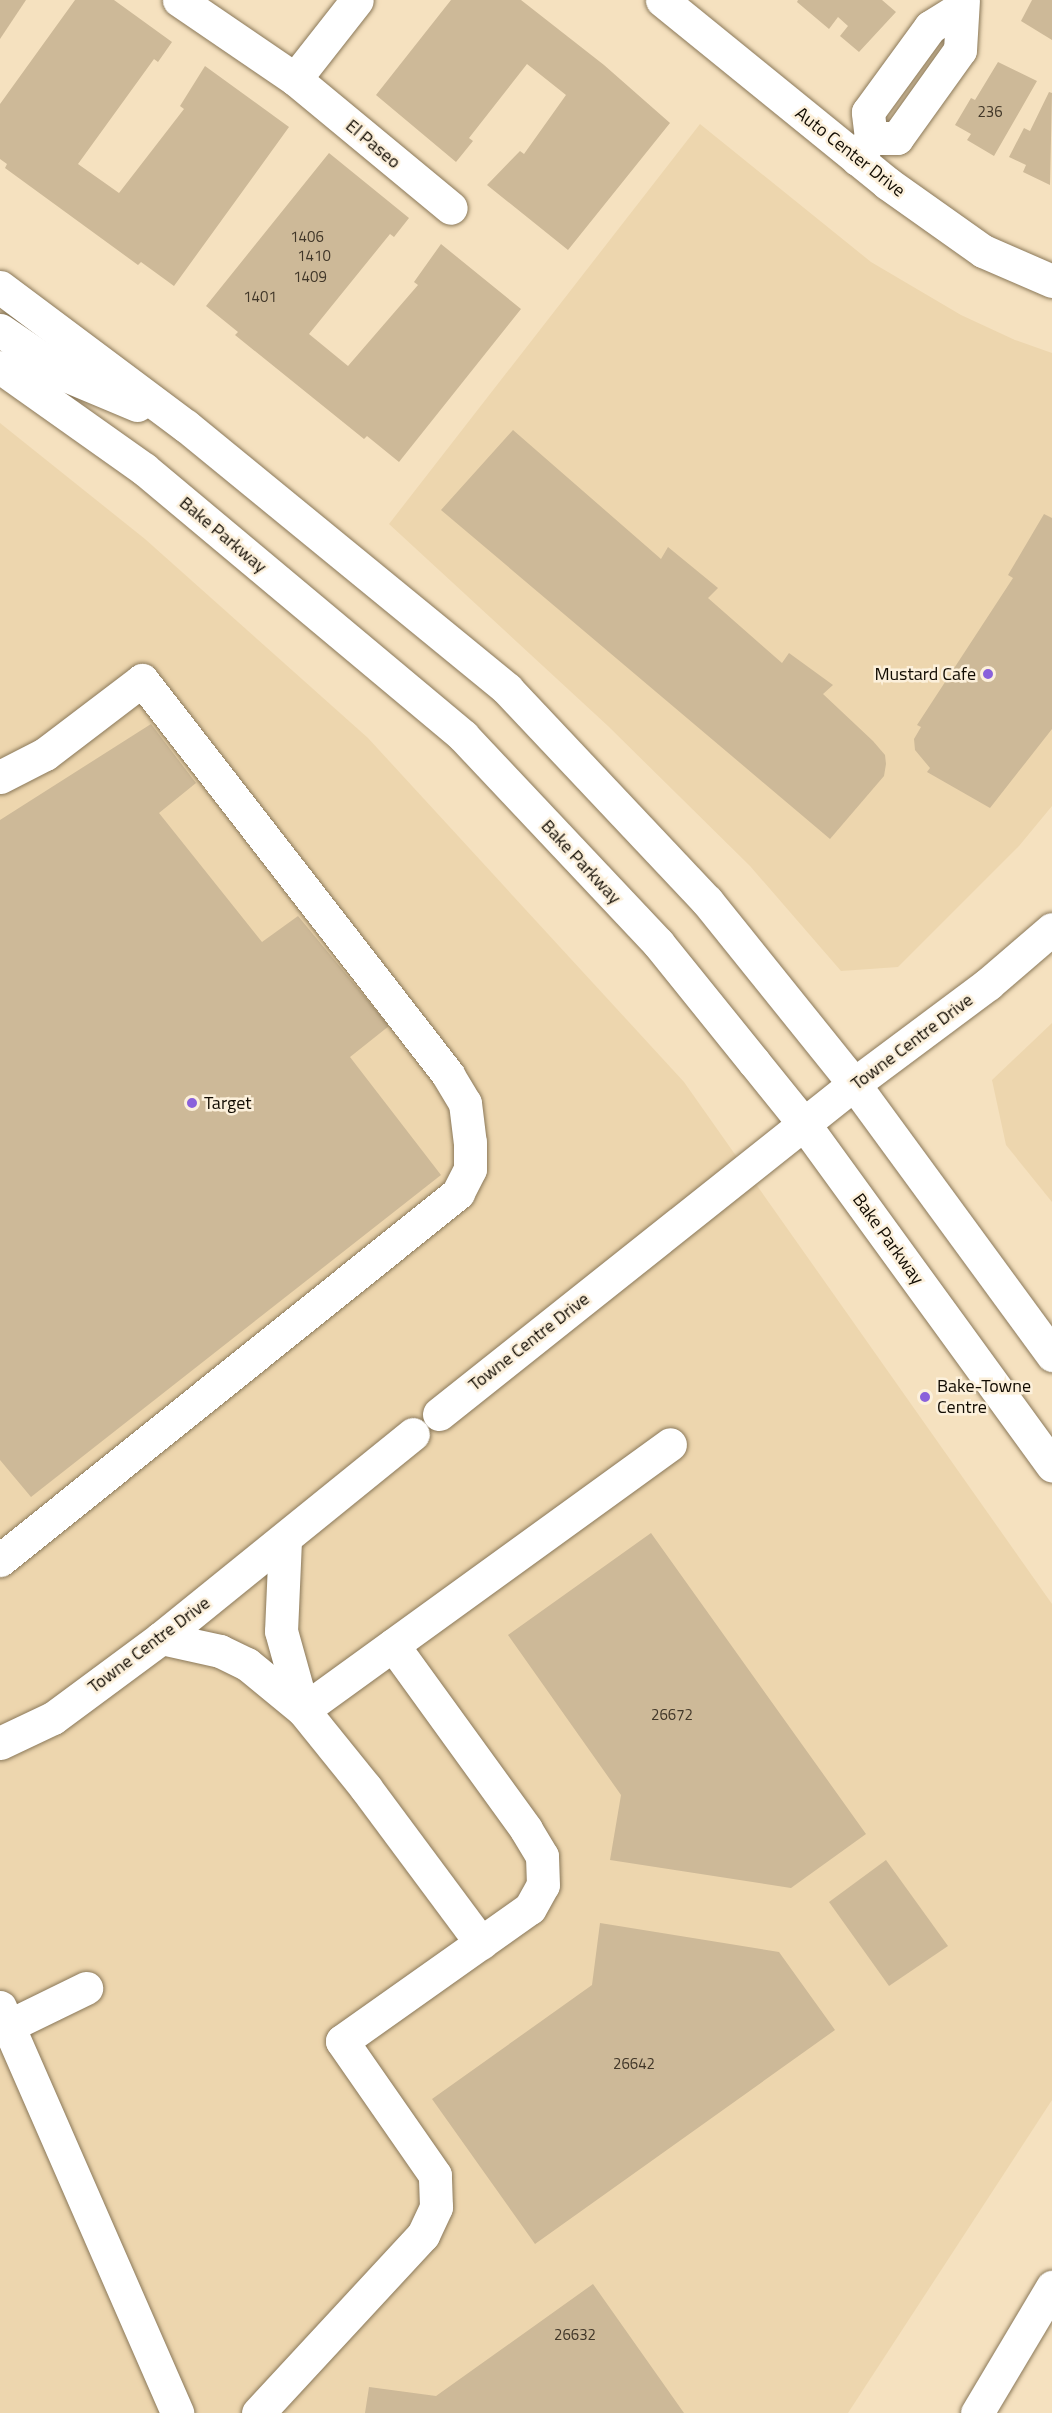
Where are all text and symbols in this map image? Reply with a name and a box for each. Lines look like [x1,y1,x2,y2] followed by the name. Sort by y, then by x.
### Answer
[791,102,909,202] street label: Auto Center Drive
[977,103,1003,121] house number: 236
[341,115,405,173] street label: El Paseo
[290,228,324,246] house number: 1406
[297,247,331,265] house number: 1410
[293,268,327,286] house number: 1409
[243,288,277,306] house number: 1401
[175,492,271,578] street label: Bake Parkway
[874,663,976,685] place label: Mustard Cafe
[981,667,995,681] marker: Mustard Cafe
[537,815,625,909] street label: Bake Parkway
[847,989,977,1095] street label: Towne Centre Drive
[204,1092,252,1114] place label: Target
[185,1096,199,1110] marker: Target
[848,1189,928,1289] street label: Bake Parkway
[465,1288,593,1396] street label: Towne Centre Drive
[937,1376,1031,1418] place label: Bake-Towne Centre
[918,1390,932,1404] marker: Bake-Towne Centre
[84,1592,214,1698] street label: Towne Centre Drive
[651,1706,693,1724] house number: 26672
[613,2055,655,2073] house number: 26642
[554,2326,596,2344] house number: 26632

